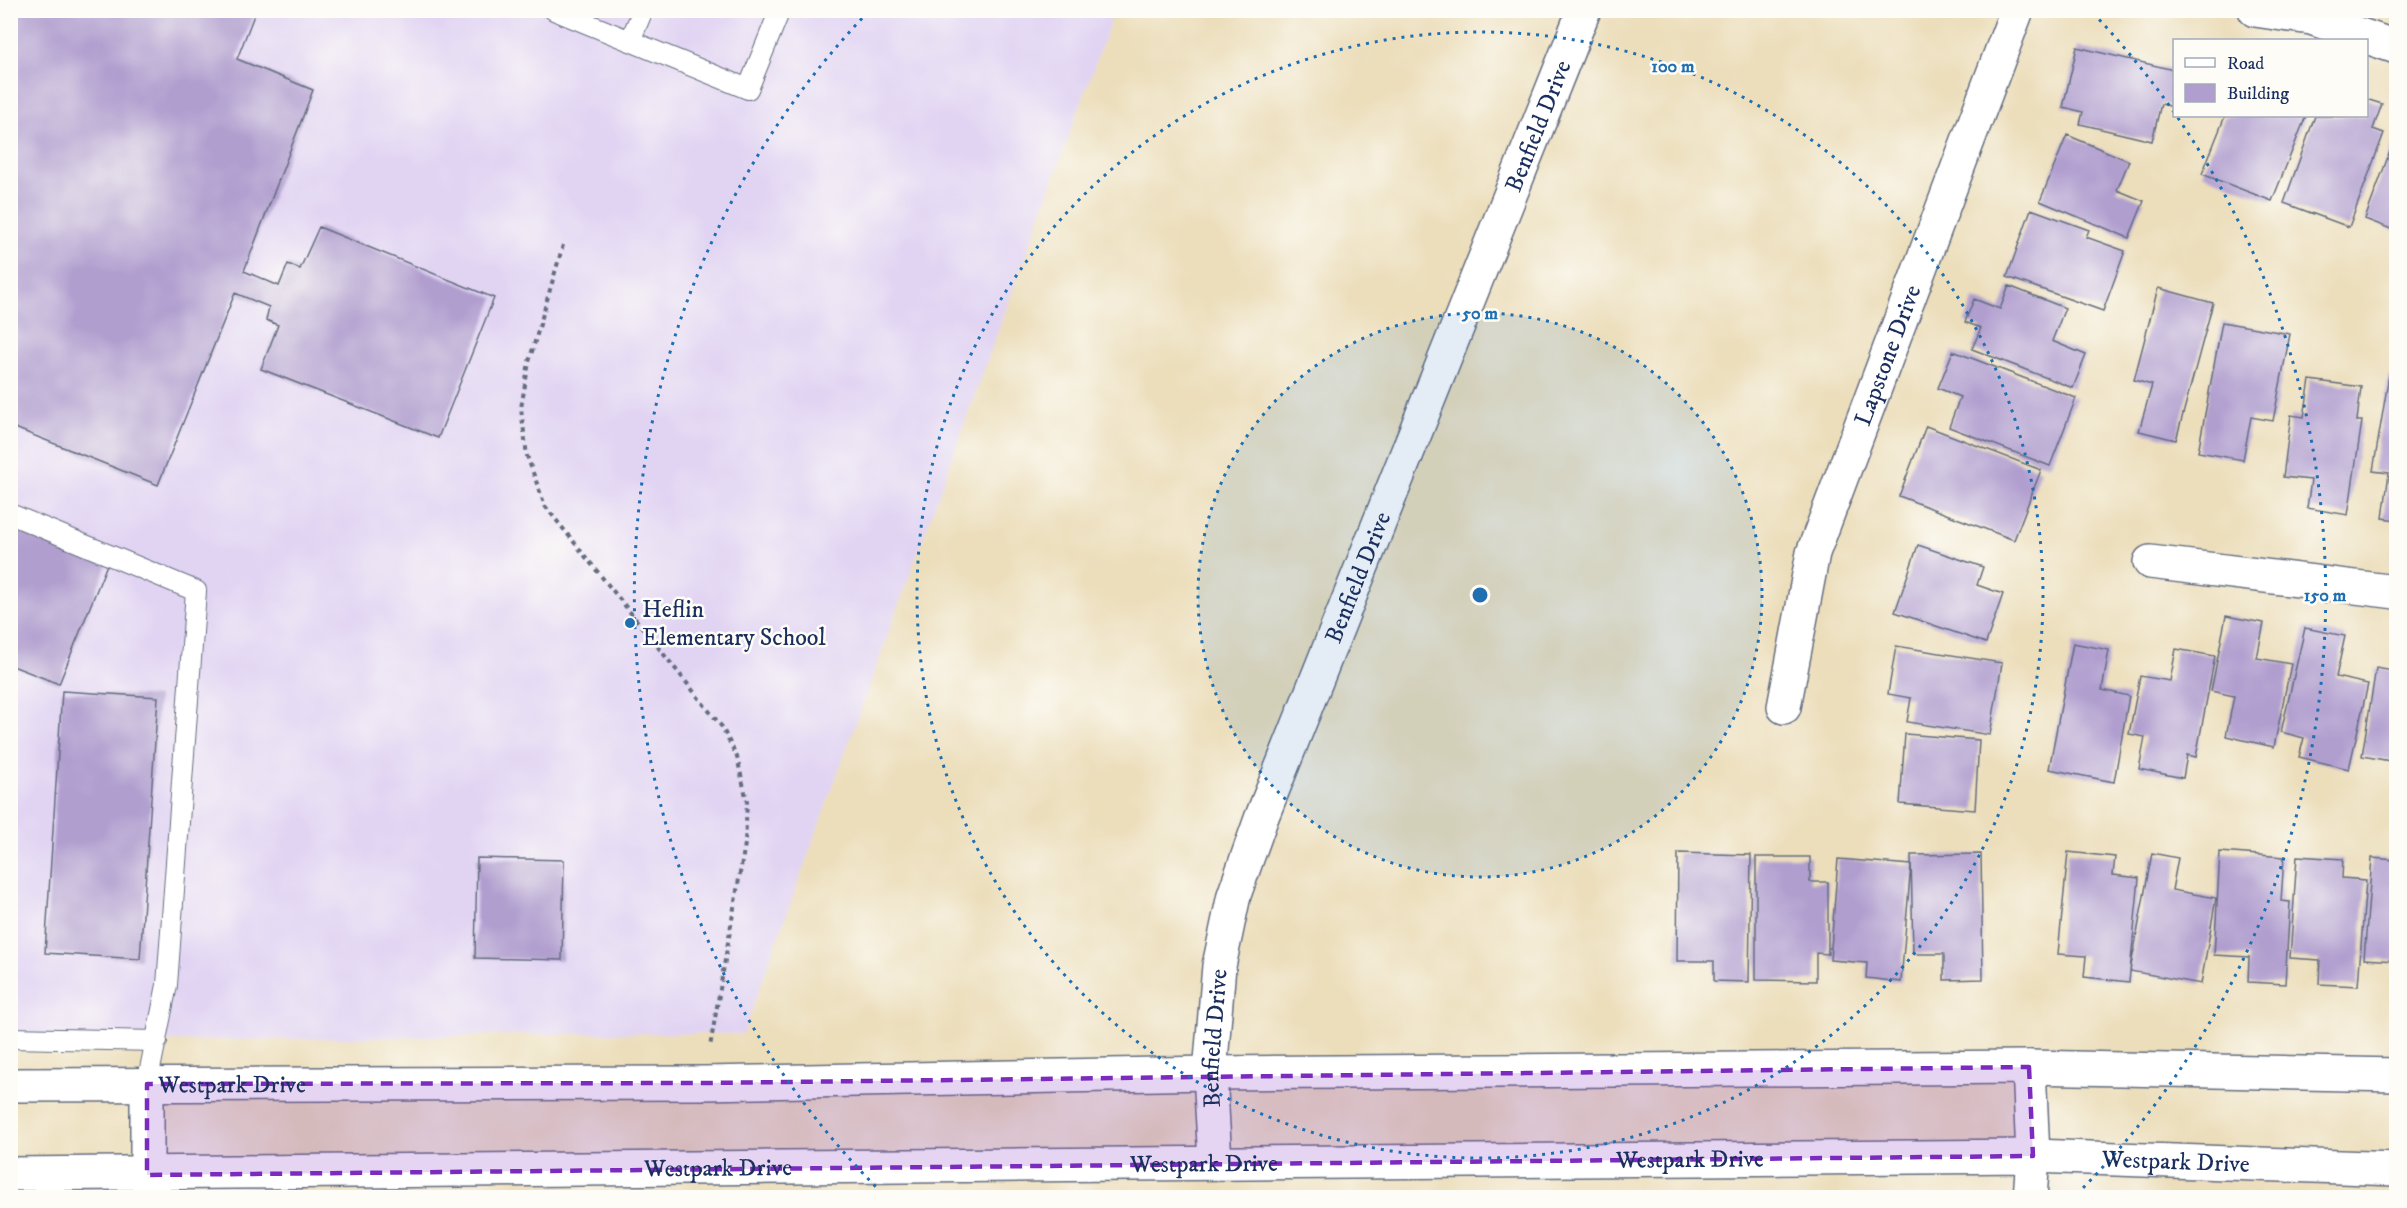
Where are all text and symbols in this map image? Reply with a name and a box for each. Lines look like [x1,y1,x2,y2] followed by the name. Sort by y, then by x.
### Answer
[2173,39,2368,117] legend
[2227,53,2264,75] text: Road
[1499,56,1578,196] street label: Benfield Drive
[1651,56,1695,78] text: 100 m
[2227,83,2289,105] text: Building
[1848,281,1928,430] street label: Lapstone Drive
[1461,303,1498,325] text: 50 m
[1319,508,1398,648] street label: Benfield Drive
[1470,585,1490,605] centre of rings
[2304,585,2347,607] text: 150 m
[642,595,826,653] place label: Heflin Elementary School
[623,616,637,630] marker: Heflin Elementary School
[1196,968,1235,1108] street label: Benfield Drive
[157,1070,306,1101] street label: Westpark Drive
[1615,1144,1764,1176] street label: Westpark Drive
[2100,1144,2250,1180] street label: Westpark Drive
[1129,1149,1278,1180] street label: Westpark Drive
[643,1153,792,1184] street label: Westpark Drive

